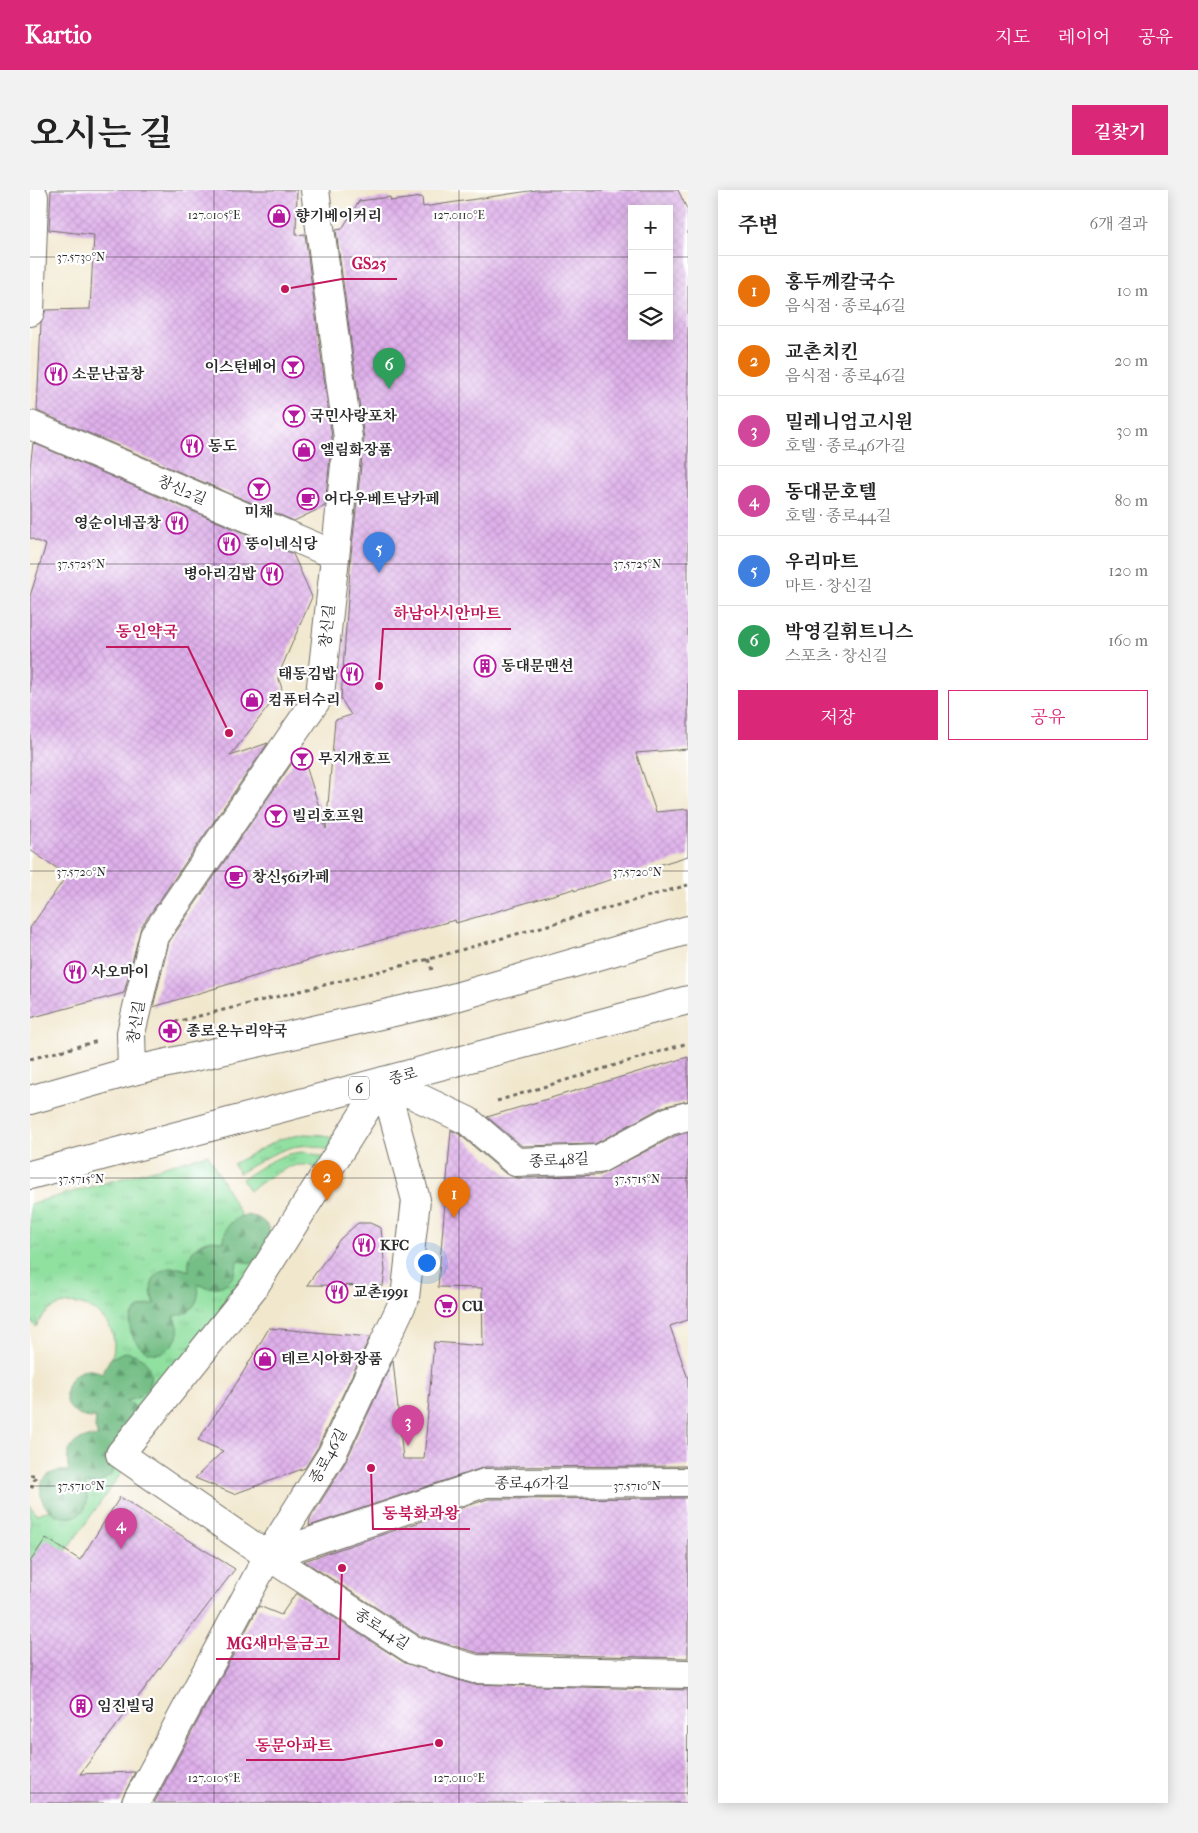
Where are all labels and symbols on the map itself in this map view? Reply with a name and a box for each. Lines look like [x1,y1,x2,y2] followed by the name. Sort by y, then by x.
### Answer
[267,204,291,228] shop icon: 향기베이커리
[295,207,382,225] place label: 향기베이커리
[188,208,240,222] text: 127.0105°E
[433,208,485,222] text: 127.0110°E
[342,248,397,279] callout: GS25
[57,250,105,264] text: 37.5730°N
[352,254,386,273] text: GS25
[373,348,405,389] pin: 6
[281,355,305,379] bar icon: 이스턴베어
[205,358,277,376] place label: 이스턴베어
[44,362,68,386] restaurant icon: 소문난곱창
[72,365,145,383] place label: 소문난곱창
[282,404,306,428] bar icon: 국민사랑포차
[310,407,397,425] place label: 국민사랑포차
[180,434,204,458] restaurant icon: 동도
[208,437,237,455] place label: 동도
[292,438,316,462] shop icon: 엘림화장품
[320,441,393,459] place label: 엘림화장품
[155,472,209,508] street label: 창신2길
[247,477,271,501] bar icon: 미채
[296,487,320,511] cafe icon: 어다우베트남카페
[324,490,440,508] place label: 어다우베트남카페
[245,503,273,521] place label: 미채
[165,511,189,535] restaurant icon: 영순이네곱창
[74,514,161,532] place label: 영순이네곱창
[217,532,241,556] restaurant icon: 뚱이네식당
[363,532,395,573] pin: 5
[245,535,318,553] place label: 뚱이네식당
[57,557,105,571] text: 37.5725°N
[613,557,661,571] text: 37.5725°N
[260,562,284,586] restaurant icon: 병아리김밥
[184,565,257,583] place label: 병아리김밥
[383,598,511,629] callout: 하남아시안마트
[316,603,338,649] street label: 창신길
[393,604,502,623] text: 하남아시안마트
[106,616,188,647] callout: 동인약국
[116,622,178,641] text: 동인약국
[473,654,497,678] building icon: 동대문맨션
[501,657,573,675] place label: 동대문맨션
[340,662,364,686] restaurant icon: 태동김밥
[278,665,337,683] place label: 태동김밥
[240,688,264,712] shop icon: 컴퓨터수리
[268,691,340,709] place label: 컴퓨터수리
[290,747,314,771] bar icon: 무지개호프
[318,750,391,768] place label: 무지개호프
[264,804,288,828] bar icon: 빌리호프원
[292,807,364,825] place label: 빌리호프원
[56,865,106,879] text: 37.5720°N
[224,865,248,889] cafe icon: 창신561카페
[612,865,662,879] text: 37.5720°N
[252,868,330,886] place label: 창신561카페
[63,960,87,984] restaurant icon: 사오마이
[91,963,149,981] place label: 사오마이
[124,999,148,1045] street label: 창신길
[158,1019,182,1043] pharmacy icon: 종로온누리약국
[186,1022,287,1040] place label: 종로온누리약국
[387,1063,420,1088] street label: 종로
[349,1076,369,1100] road number: 6
[529,1149,589,1171] street label: 종로48길
[311,1160,343,1201] pin: 2
[58,1172,104,1186] text: 37.5715°N
[614,1172,660,1186] text: 37.5715°N
[438,1177,470,1218] pin: 1
[352,1233,376,1257] restaurant icon: KFC
[380,1236,409,1254] place label: KFC
[414,1250,440,1276] your location
[325,1280,349,1304] restaurant icon: 교촌1991
[353,1283,408,1301] place label: 교촌1991
[434,1294,458,1318] supermarket icon: CU
[462,1297,484,1315] place label: CU
[253,1347,277,1371] shop icon: 테르시아화장품
[281,1350,383,1368] place label: 테르시아화장품
[392,1405,424,1446] pin: 3
[305,1425,351,1487] street label: 종로46길
[495,1474,569,1492] street label: 종로46가길
[57,1479,105,1493] text: 37.5710°N
[613,1479,661,1493] text: 37.5710°N
[373,1498,470,1529] callout: 동북화과왕
[382,1504,460,1523] text: 동북화과왕
[105,1508,137,1549] pin: 4
[351,1605,413,1653] street label: 종로44길
[216,1628,339,1659] callout: MG새마을금고
[225,1634,330,1653] text: MG새마을금고
[69,1694,93,1718] building icon: 임진빌딩
[97,1697,155,1715] place label: 임진빌딩
[246,1729,343,1760] callout: 동문아파트
[255,1736,333,1755] text: 동문아파트
[188,1771,240,1785] text: 127.0105°E
[433,1771,485,1785] text: 127.0110°E

